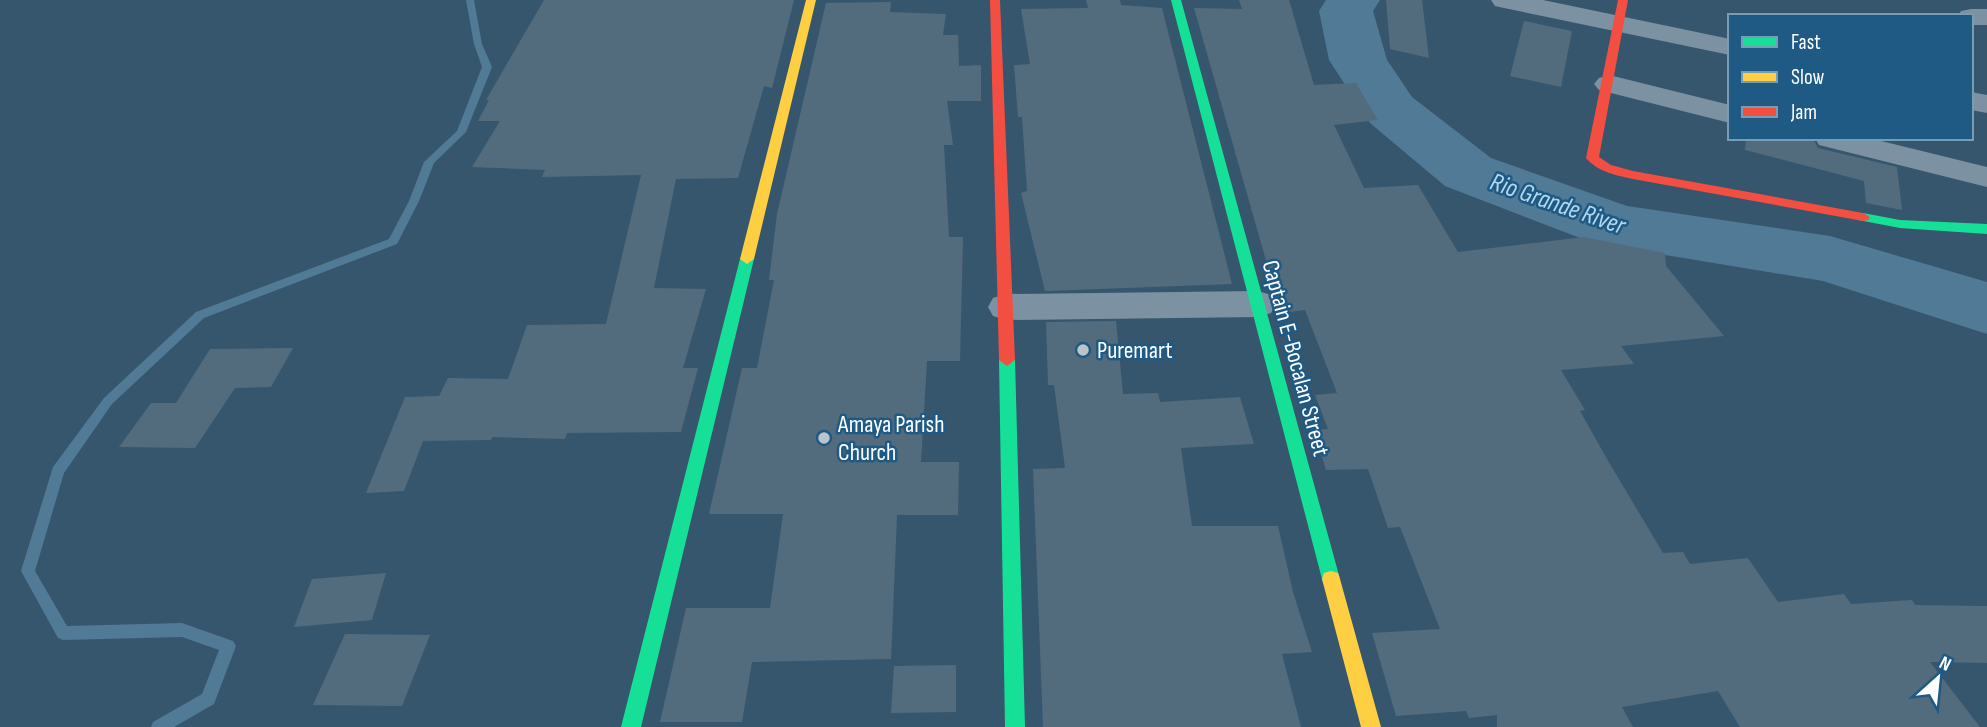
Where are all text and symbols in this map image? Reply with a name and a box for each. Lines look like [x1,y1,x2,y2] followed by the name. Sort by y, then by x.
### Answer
[1728,14,1973,140] legend
[1791,30,1821,55] text: Fast
[1791,65,1825,90] text: Slow
[1790,100,1817,125] text: Jam
[1486,167,1631,243] water label: Rio Grande River
[1255,257,1336,459] street label: Captain E-Bocalan Street
[1097,336,1172,365] place label: Puremart
[1075,342,1091,358] marker: Puremart
[837,410,944,467] place label: Amaya Parish Church
[816,430,832,446] marker: Amaya Parish Church
[1903,643,1973,713] north arrow
[1935,652,1955,677] text: N

